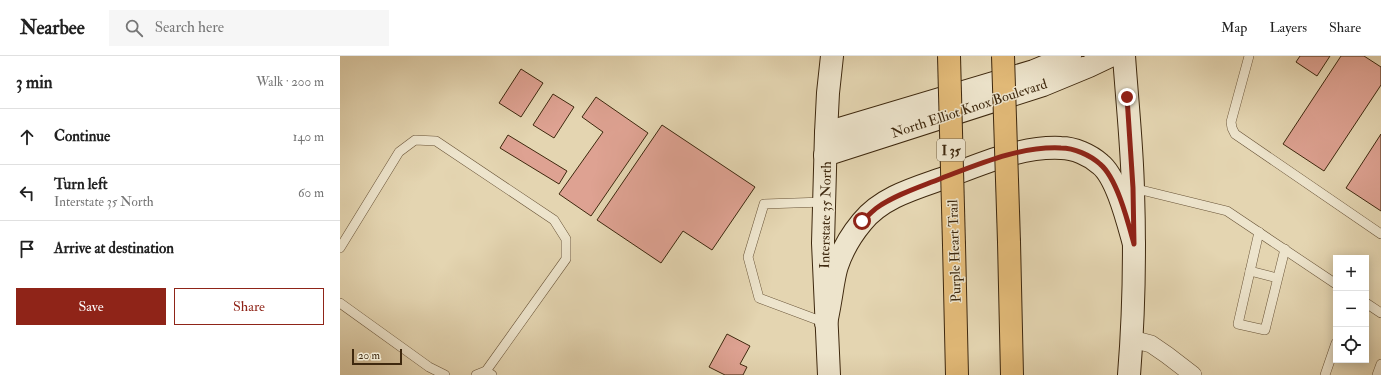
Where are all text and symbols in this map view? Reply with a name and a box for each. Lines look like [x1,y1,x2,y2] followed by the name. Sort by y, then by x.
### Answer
[109,10,389,46] search box
[20,16,85,40] text: Nearbee
[123,17,145,39] icon: search
[155,18,224,37] text: Search here
[1221,19,1247,36] text: Map
[1269,19,1307,36] text: Layers
[1329,19,1361,36] text: Share
[16,72,53,93] text: 3 min
[256,74,324,90] text: Walk · 200 m
[889,75,1049,142] street label: North Elliot Knox Boulevard
[1118,88,1136,106] route end
[16,126,38,148] icon: ahead
[54,127,110,146] text: Continue
[293,129,324,145] text: 140 m
[937,139,965,161] road number: I 35
[816,161,835,269] street label: Interstate 35 North
[54,175,108,194] text: Turn left
[16,182,38,204] icon: left
[298,185,324,201] text: 60 m
[54,194,154,210] text: Interstate 35 North
[944,199,966,303] street label: Purple Heart Trail
[853,212,871,230] route start
[16,238,38,260] icon: arrive
[54,239,174,258] text: Arrive at destination
[1333,255,1369,363] map controls
[1333,255,1369,291] button: +
[16,288,166,325] button: Save
[174,288,324,325] button: Share
[1333,291,1369,327] button: −
[1333,327,1369,363] button: locate
[352,347,402,366] scale bar
[358,349,380,362] text: 20 m

